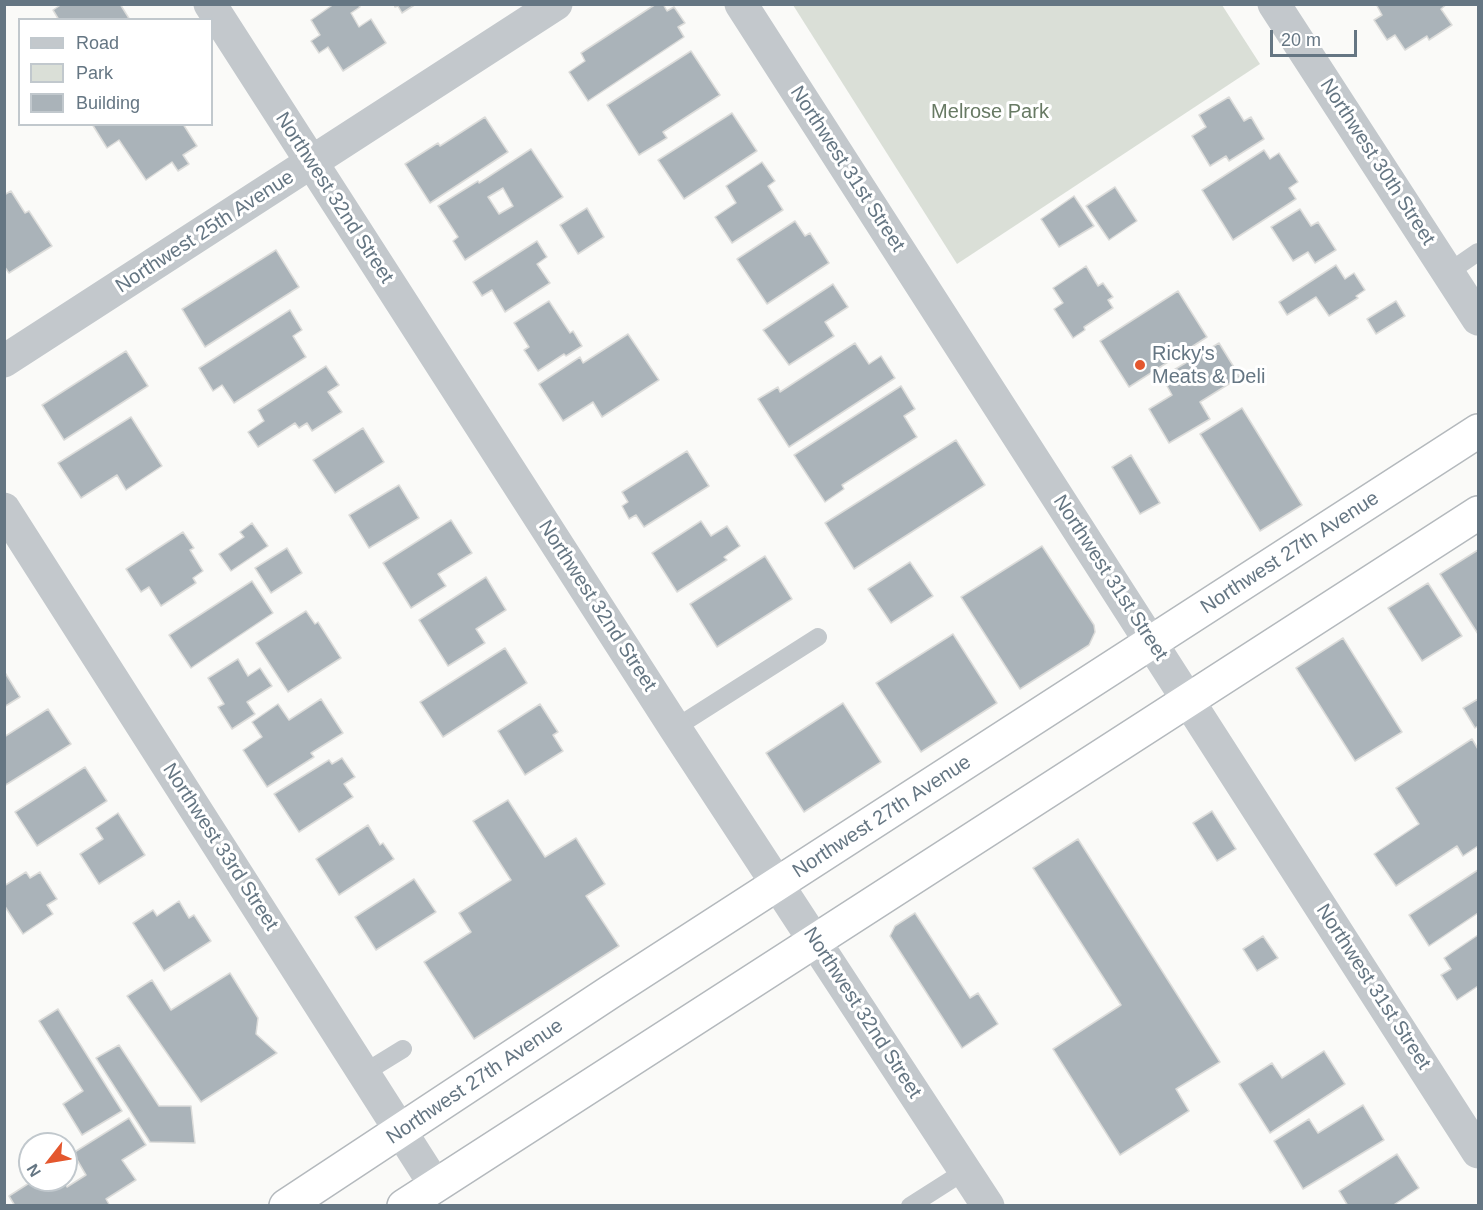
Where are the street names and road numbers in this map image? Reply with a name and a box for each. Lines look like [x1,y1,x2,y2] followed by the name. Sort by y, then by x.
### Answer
[1314,74,1440,250] street label: Northwest 30th Street
[785,82,909,256] street label: Northwest 31st Street
[270,108,398,288] street label: Northwest 32nd Street
[111,165,299,299] street label: Northwest 25th Avenue
[1196,486,1384,620] street label: Northwest 27th Avenue
[1048,491,1172,665] street label: Northwest 31st Street
[533,516,661,696] street label: Northwest 32nd Street
[788,750,976,884] street label: Northwest 27th Avenue
[157,759,283,935] street label: Northwest 33rd Street
[1311,900,1435,1074] street label: Northwest 31st Street
[798,923,926,1103] street label: Northwest 32nd Street
[382,1014,568,1150] street label: Northwest 27th Avenue

